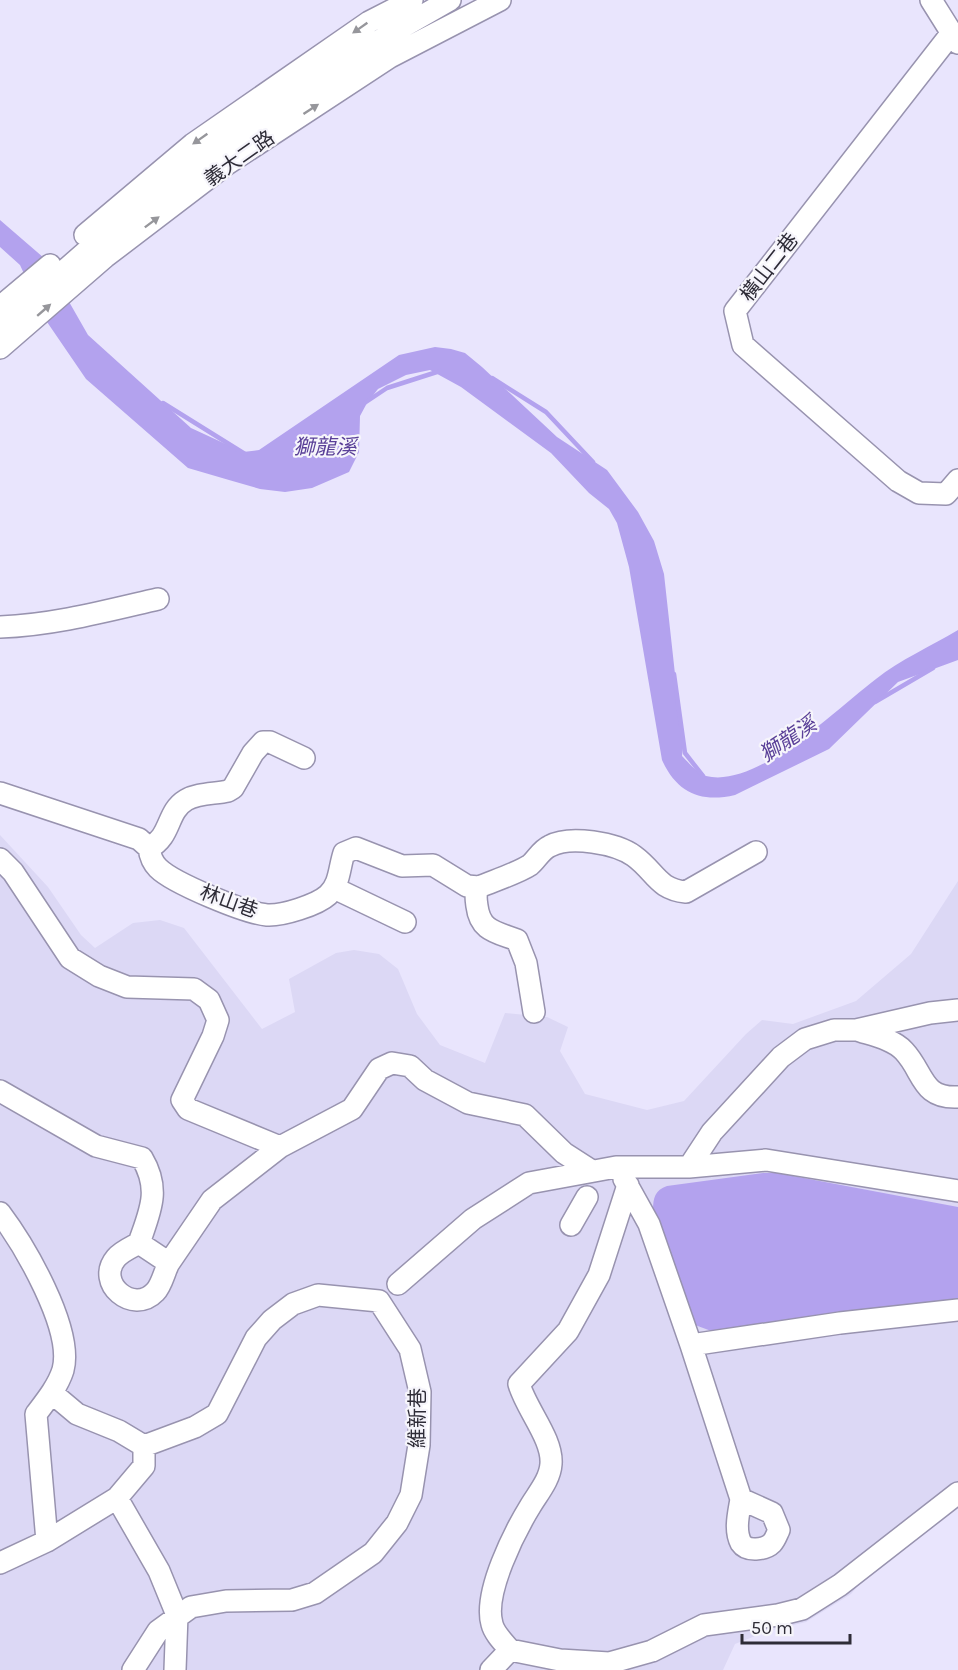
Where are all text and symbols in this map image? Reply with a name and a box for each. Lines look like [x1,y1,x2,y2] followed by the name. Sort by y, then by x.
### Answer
[353,22,369,34] one-way arrow
[302,103,318,115] one-way arrow
[200,126,279,191] street label: 義大二路
[192,133,208,144] one-way arrow
[144,216,159,228] one-way arrow
[736,229,803,306] street label: 橫山二巷
[36,304,51,317] one-way arrow
[294,435,359,459] water label: 獅龍溪
[755,710,823,767] water label: 獅龍溪
[197,880,261,923] street label: 林山巷
[406,1388,429,1448] street label: 維新巷
[742,1607,850,1645] scale bar
[751,1617,793,1639] text: 50 m

